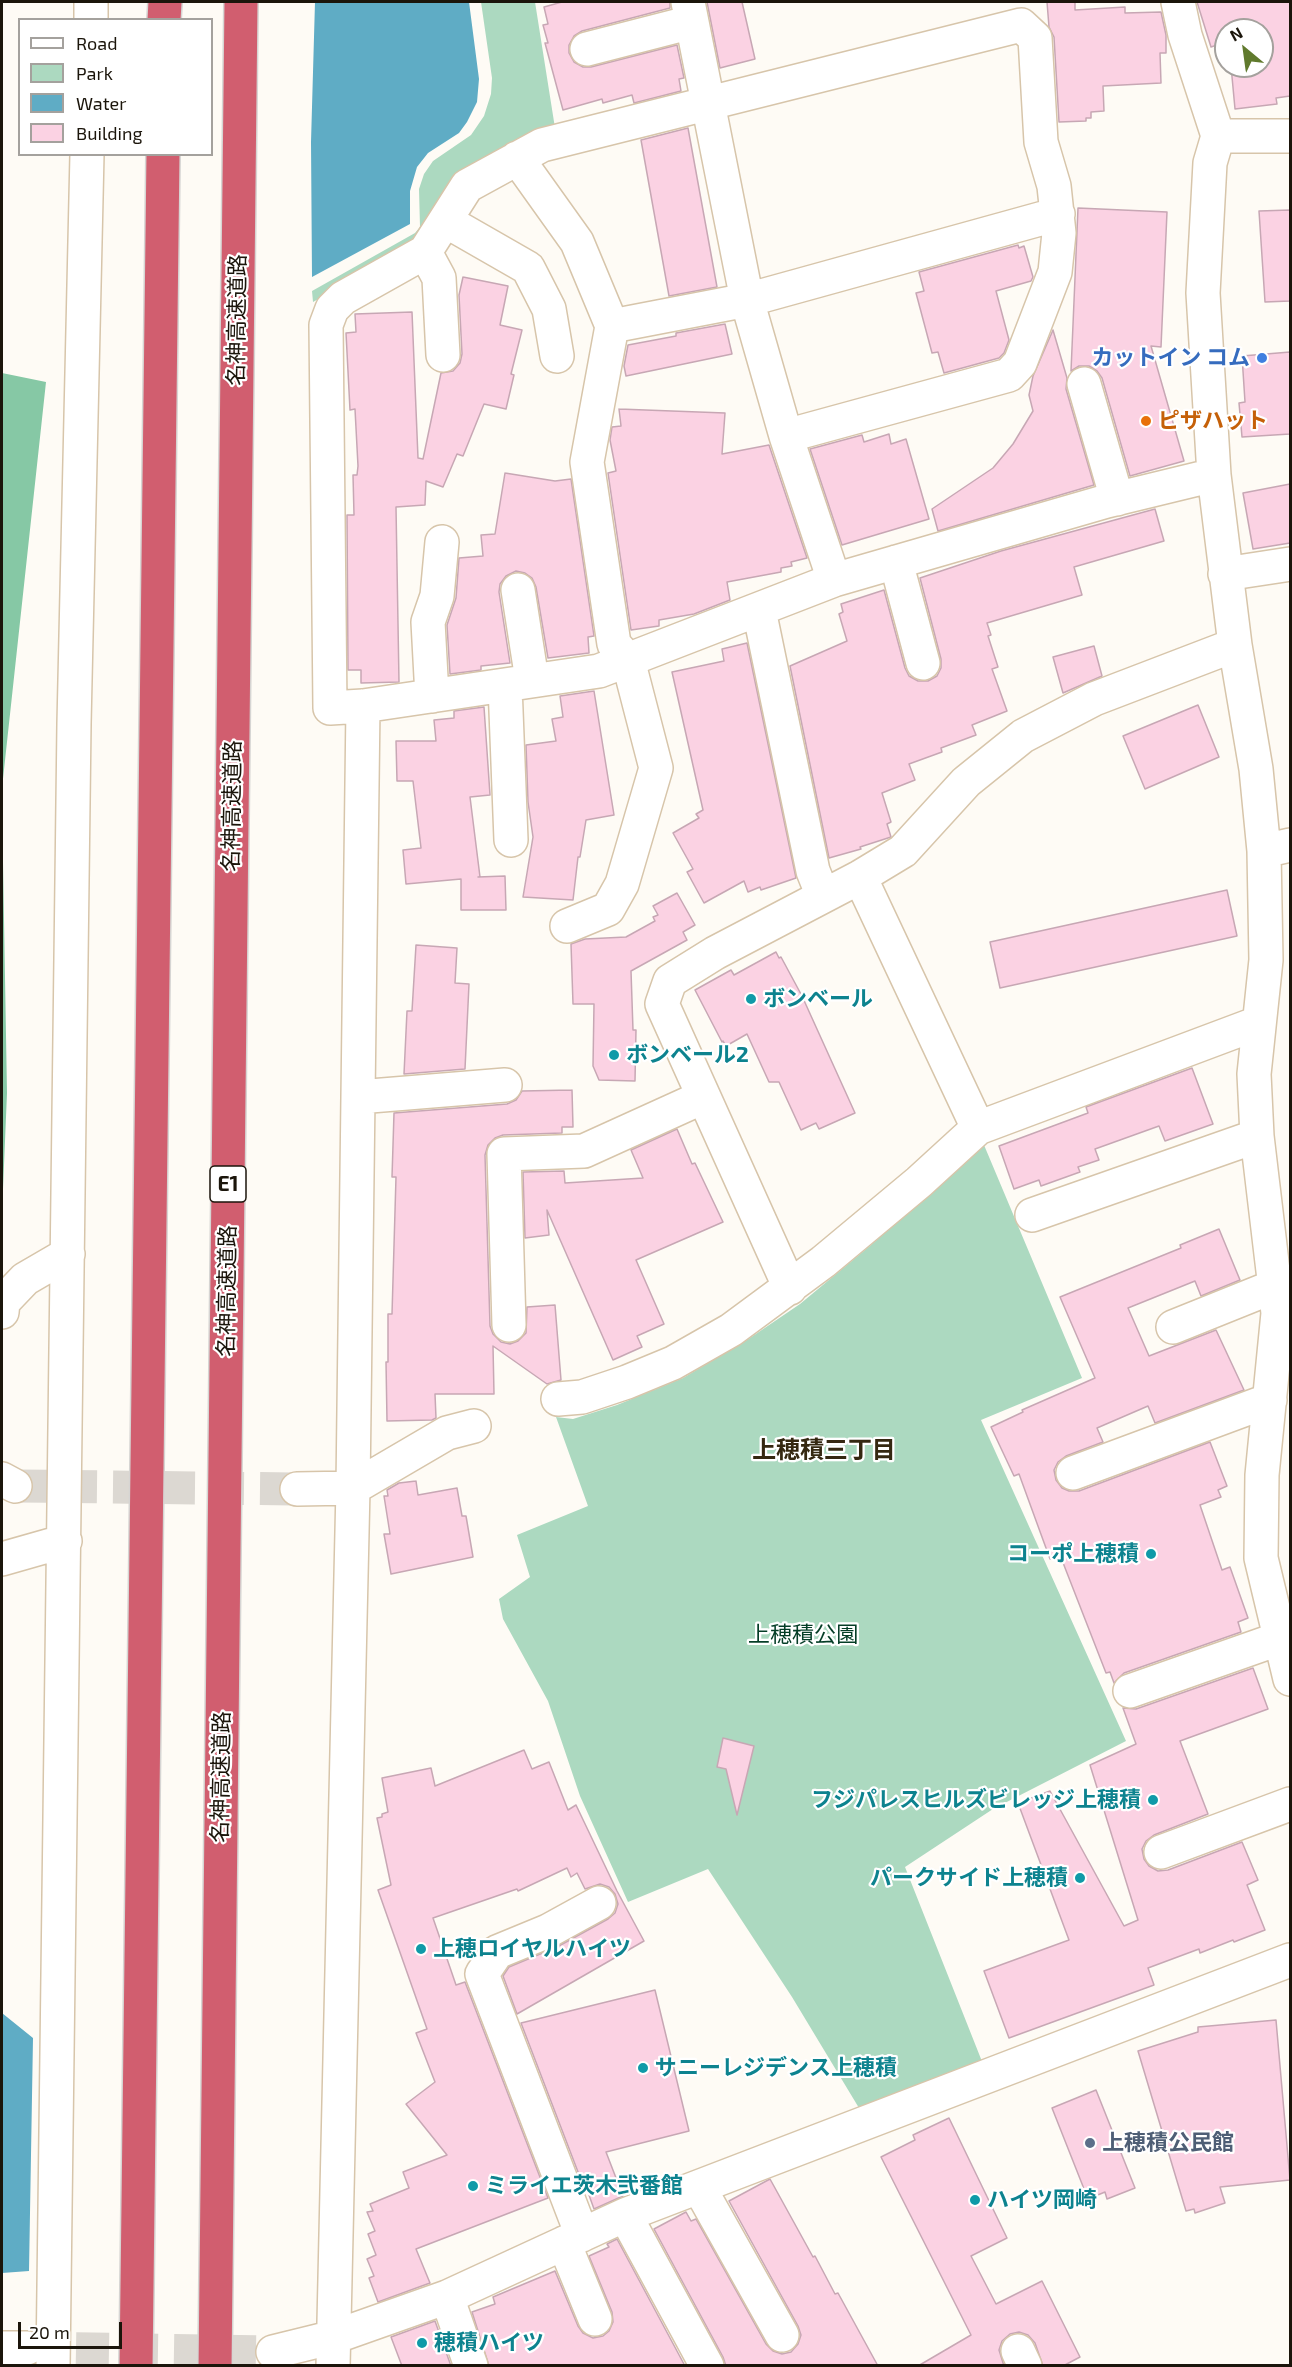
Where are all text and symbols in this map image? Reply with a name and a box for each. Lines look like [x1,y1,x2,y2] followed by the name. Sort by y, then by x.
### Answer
[18,18,213,156] legend
[1214,18,1274,78] north arrow
[1226,22,1246,45] text: N
[76,32,117,54] text: Road
[76,62,113,84] text: Park
[76,92,126,114] text: Water
[76,122,143,144] text: Building
[223,254,251,386] street label: 名神高速道路
[1091,345,1250,371] place label: カットイン コム
[1255,351,1269,365] marker: カットイン コム
[1158,408,1268,434] place label: ピザハット
[1139,414,1153,428] marker: ピザハット
[218,740,246,872] street label: 名神高速道路
[763,986,873,1012] place label: ボンベール
[744,992,758,1006] marker: ボンベール
[626,1042,749,1068] place label: ボンベール2
[607,1048,621,1062] marker: ボンベール2
[210,1166,246,1202] road number: E1
[213,1225,241,1357] street label: 名神高速道路
[752,1436,896,1464] district label: 上穂積三丁目
[1007,1541,1139,1567] place label: コーポ上穂積
[1144,1547,1158,1561] marker: コーポ上穂積
[748,1622,858,1648] park label: 上穂積公園
[207,1711,235,1843] street label: 名神高速道路
[811,1787,1141,1813] place label: フジパレスヒルズビレッジ上穂積
[1146,1793,1160,1807] marker: フジパレスヒルズビレッジ上穂積
[870,1865,1068,1891] place label: パークサイド上穂積
[1073,1871,1087,1885] marker: パークサイド上穂積
[433,1936,631,1962] place label: 上穂ロイヤルハイツ
[414,1942,428,1956] marker: 上穂ロイヤルハイツ
[655,2055,897,2081] place label: サニーレジデンス上穂積
[636,2061,650,2075] marker: サニーレジデンス上穂積
[1102,2130,1234,2156] place label: 上穂積公民館
[1083,2136,1097,2150] marker: 上穂積公民館
[485,2173,683,2199] place label: ミライエ茨木弐番館
[466,2179,480,2193] marker: ミライエ茨木弐番館
[987,2187,1097,2213] place label: ハイツ岡崎
[968,2193,982,2207] marker: ハイツ岡崎
[21,2310,124,2348] scale bar
[29,2321,70,2343] text: 20 m
[434,2330,544,2356] place label: 穂積ハイツ
[415,2336,429,2350] marker: 穂積ハイツ

